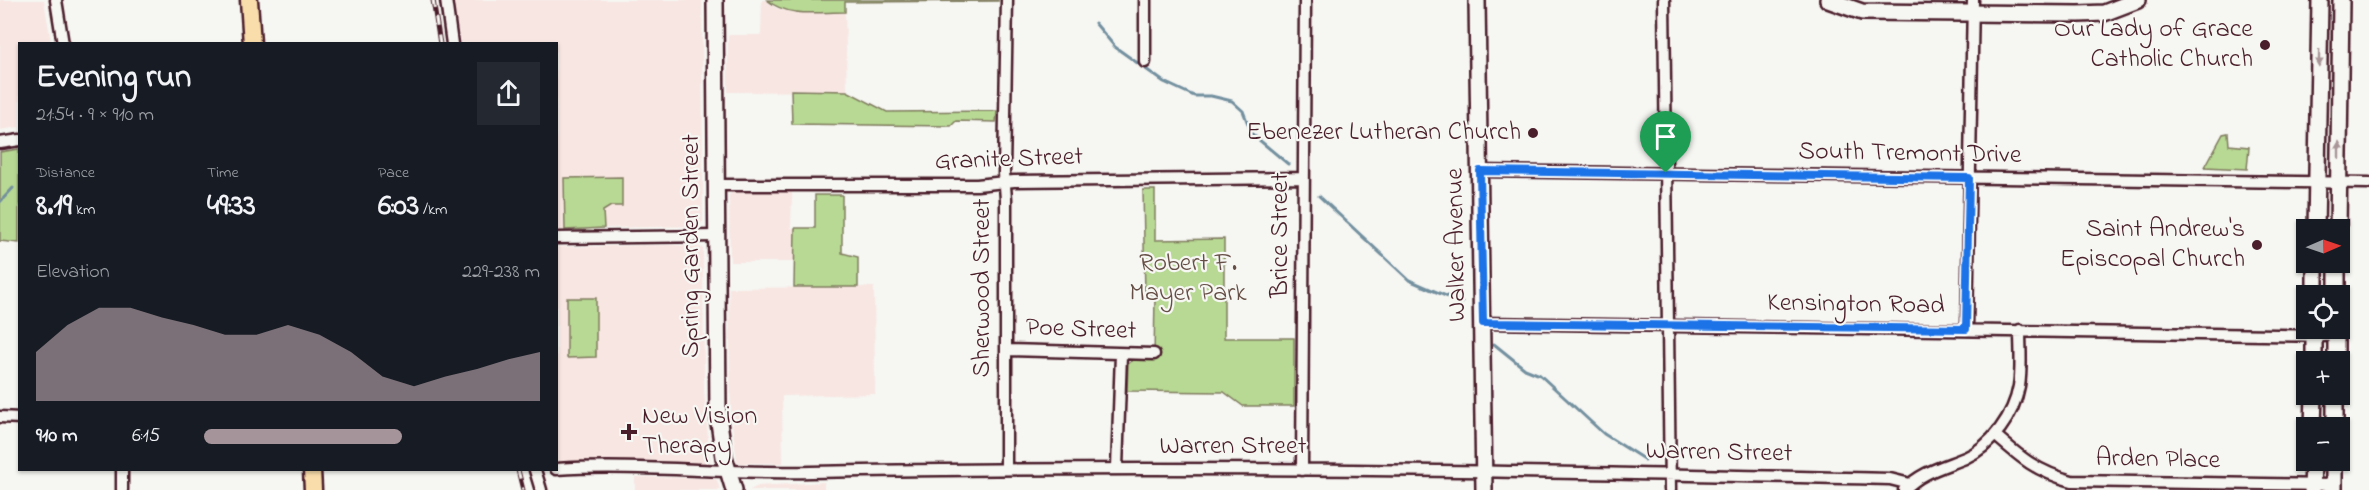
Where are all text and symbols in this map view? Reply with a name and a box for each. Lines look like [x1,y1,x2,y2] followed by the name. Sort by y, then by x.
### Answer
[2054,11,2253,79] place label: Our Lady of Grace Catholic Church
[2258,38,2272,52] marker: Our Lady of Grace Catholic Church
[2315,49,2324,68] one-way arrow
[36,54,191,102] text: Evening run
[477,62,540,125] button: share
[36,101,154,130] text: 21:54 · 9 × 910 m
[1640,111,1691,173] pin
[1246,114,1521,152] place label: Ebenezer Lutheran Church
[1649,120,1682,153] icon: arrive
[1526,126,1540,140] marker: Ebenezer Lutheran Church
[1798,133,2022,175] street label: South Tremont Drive
[673,134,711,358] street label: Spring Garden Street
[934,138,1084,182] street label: Granite Street
[2334,141,2344,160] one-way arrow
[36,161,95,185] text: Distance
[207,161,239,185] text: Time
[378,161,409,185] text: Pace
[1437,167,1477,322] street label: Walker Avenue
[1262,172,1300,299] street label: Brice Street
[36,185,72,229] text: 8.19
[207,185,256,229] text: 49:33
[378,185,419,229] text: 6:03
[72,198,95,222] text: km
[419,198,448,222] text: /km
[964,198,1002,378] street label: Sherwood Street
[2060,211,2245,279] place label: Saint Andrew's Episcopal Church
[2296,219,2350,273] north arrow
[2296,219,2350,471] map controls
[2250,238,2264,252] marker: Saint Andrew's Episcopal Church
[1129,245,1247,313] park label: Robert F. Mayer Park
[36,258,110,287] text: Elevation
[462,258,540,287] text: 229–238 m
[1767,284,1946,326] street label: Kensington Road
[2296,285,2350,339] button: locate
[1025,309,1137,351] street label: Poe Street
[2296,351,2350,405] button: +
[642,398,757,466] place label: New Vision Therapy
[2296,417,2350,471] button: −
[36,422,78,451] text: 910 m
[132,422,160,451] text: 6:15
[620,423,638,441] marker: New Vision Therapy
[1160,428,1307,466] street label: Warren Street
[1645,433,1793,473] street label: Warren Street
[2095,440,2221,480] street label: Arden Place

